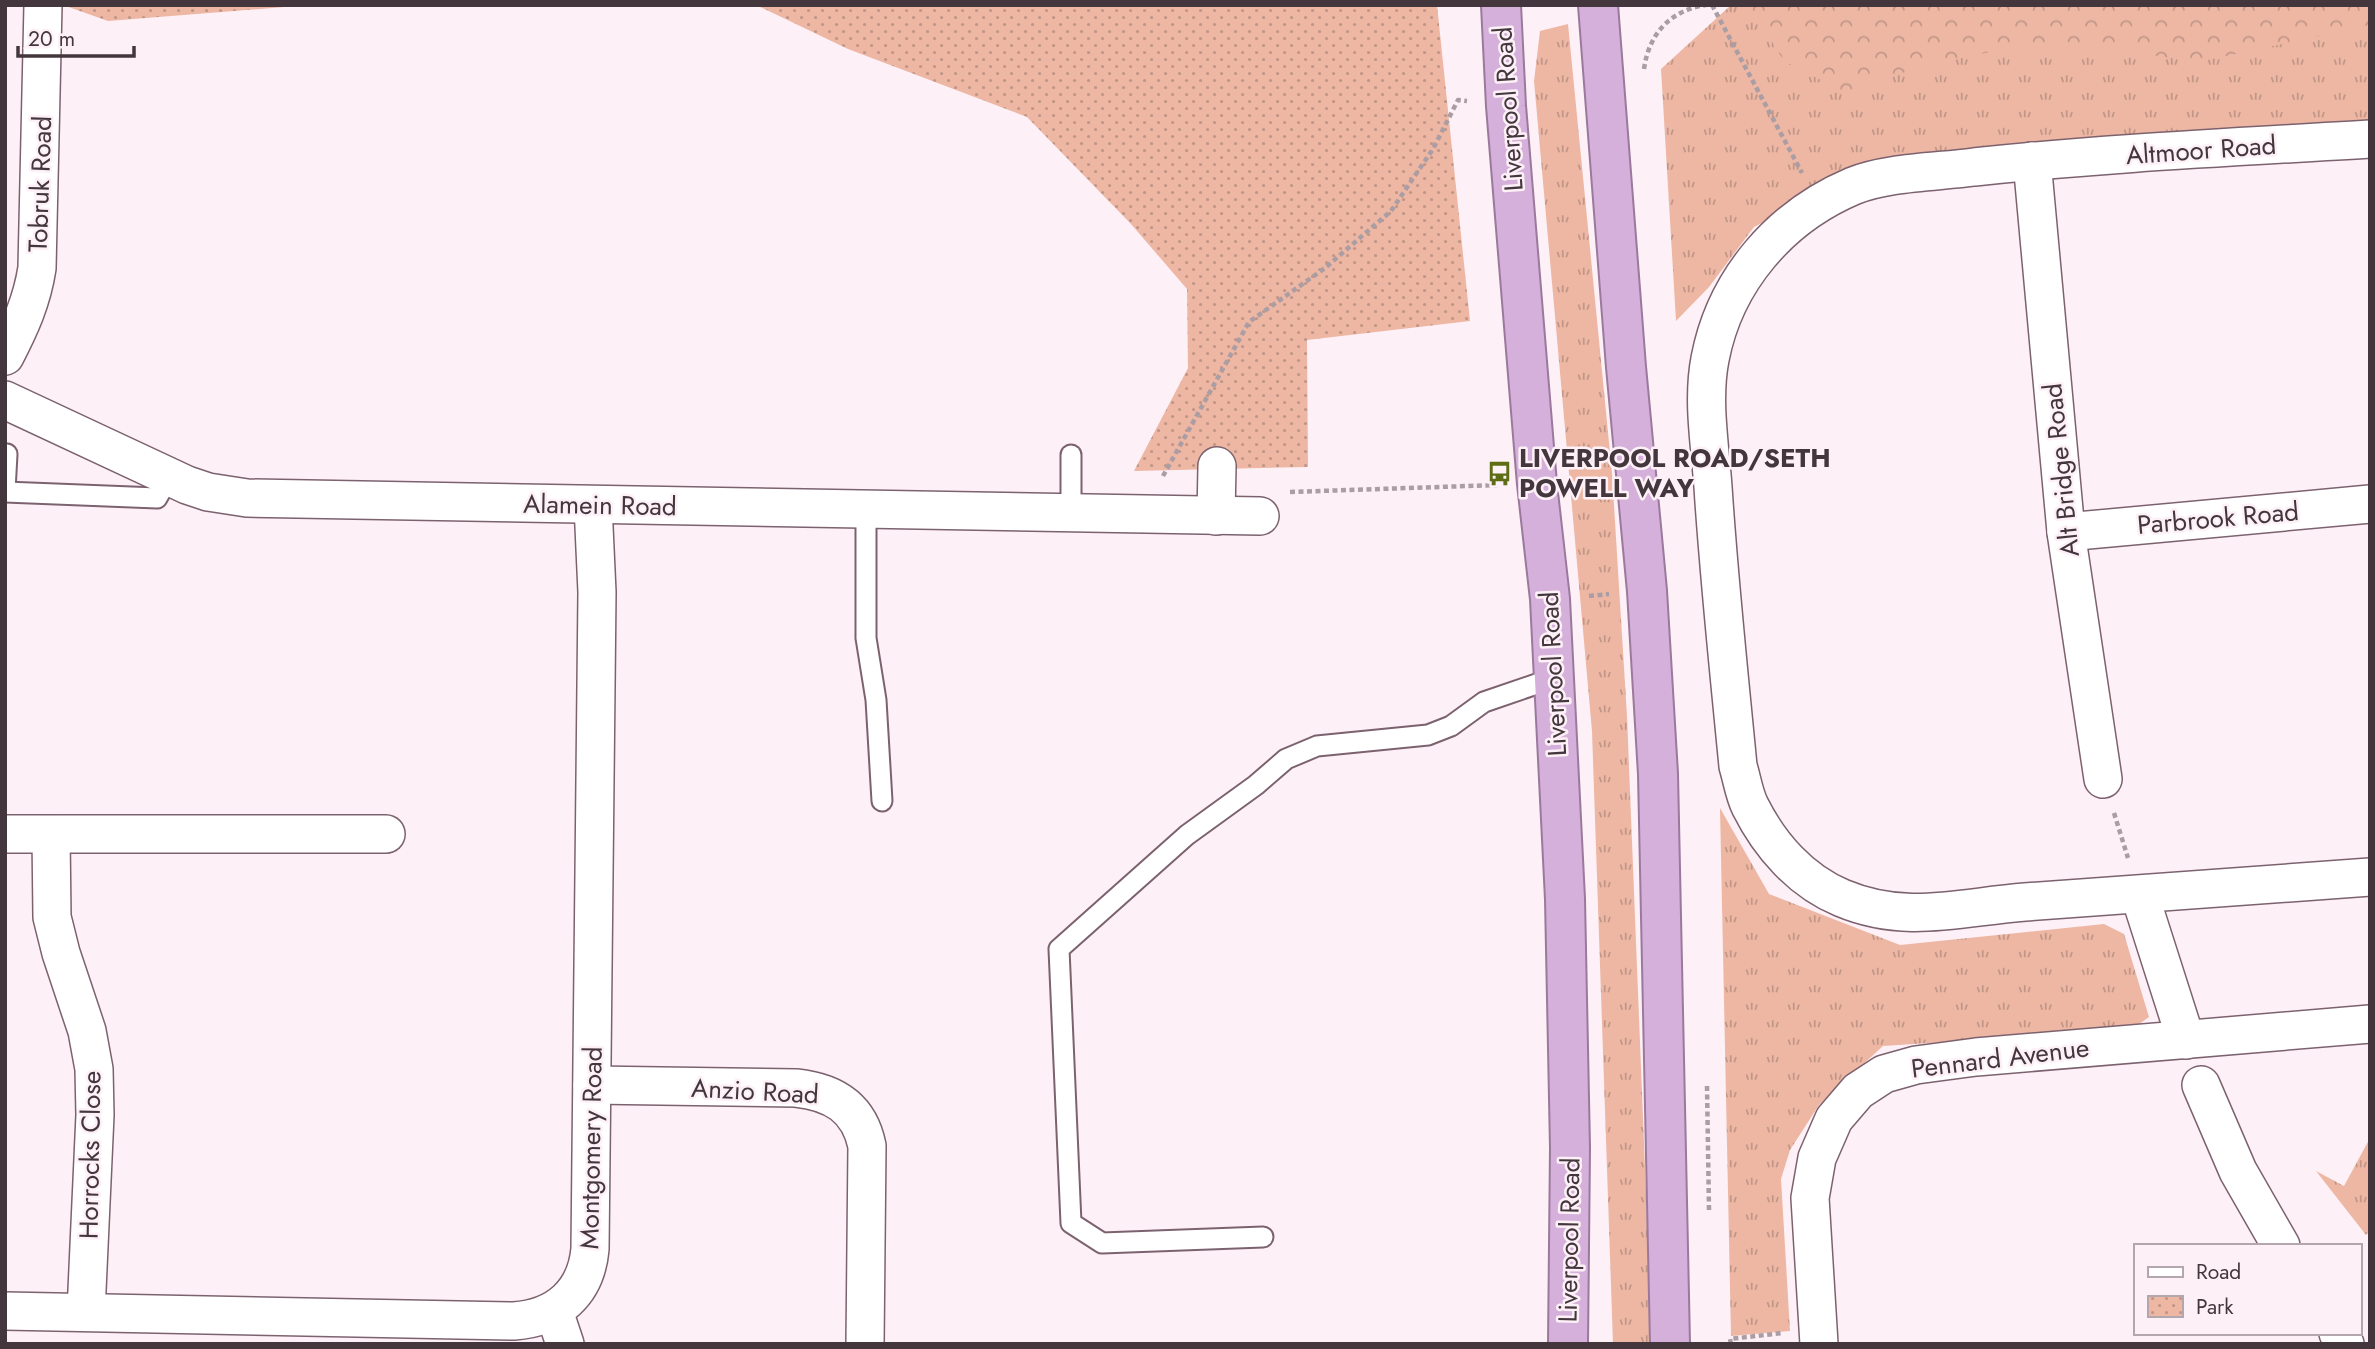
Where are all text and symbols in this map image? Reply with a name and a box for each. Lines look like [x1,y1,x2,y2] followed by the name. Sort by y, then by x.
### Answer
[18,14,133,58] scale bar
[28,24,75,54] text: 20 m
[1483,25,1533,193] street label: Liverpool Road
[19,115,61,253] street label: Tobruk Road
[2124,126,2278,174] street label: Altmoor Road
[2033,381,2089,559] street label: Alt Bridge Road
[1519,439,1831,507] place label: LIVERPOOL ROAD/SETH POWELL WAY
[1485,459,1513,487] bus stop icon: LIVERPOOL ROAD/SETH POWELL WAY
[523,485,677,525] street label: Alamein Road
[2136,492,2300,544] street label: Parbrook Road
[1530,591,1576,757] street label: Liverpool Road
[1909,1028,2091,1088] street label: Pennard Avenue
[570,1046,612,1250] street label: Montgomery Road
[690,1069,820,1113] street label: Anzio Road
[70,1070,110,1240] street label: Horrocks Close
[1549,1157,1589,1323] street label: Liverpool Road
[2134,1244,2361,1335] legend
[2196,1257,2241,1287] text: Road
[2196,1292,2234,1322] text: Park

